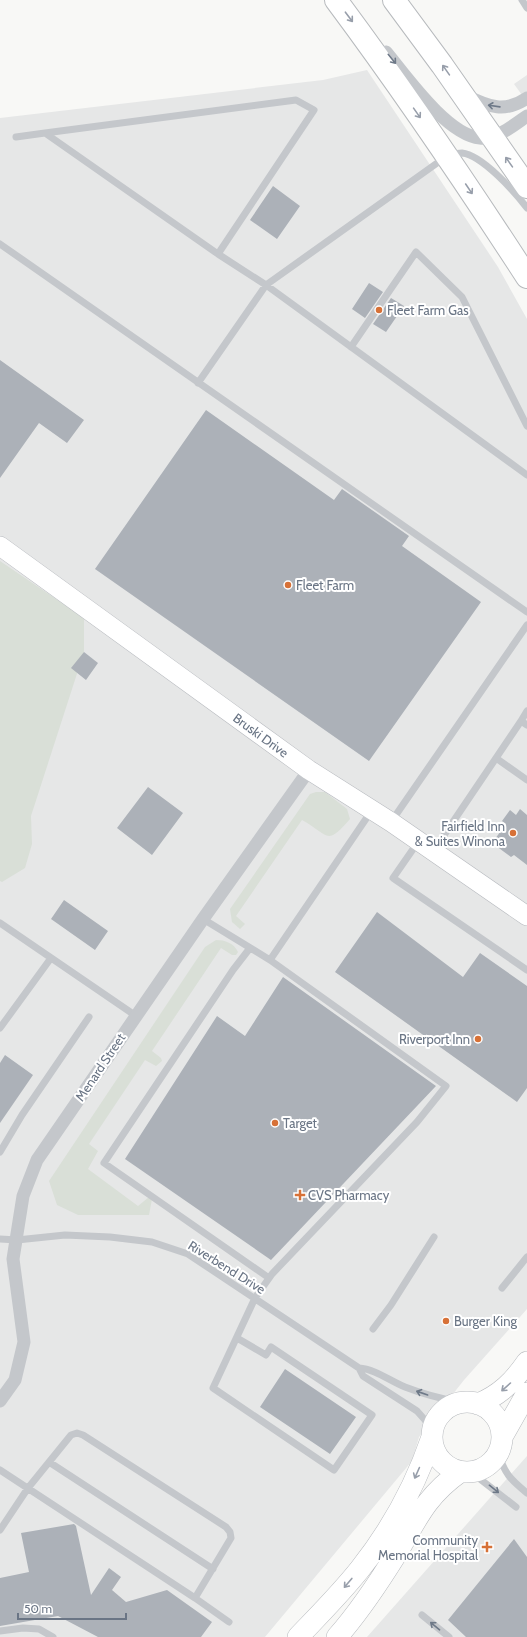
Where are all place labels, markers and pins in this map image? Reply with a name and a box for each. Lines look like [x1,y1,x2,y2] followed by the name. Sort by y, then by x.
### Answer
[387,302,469,318] place label: Fleet Farm Gas
[374,305,384,315] marker: Fleet Farm Gas
[296,577,354,593] place label: Fleet Farm
[283,580,293,590] marker: Fleet Farm
[415,818,506,849] place label: Fairfield Inn & Suites Winona
[508,828,518,838] marker: Fairfield Inn & Suites Winona
[399,1031,470,1047] place label: Riverport Inn
[473,1034,483,1044] marker: Riverport Inn
[283,1115,318,1131] place label: Target
[270,1118,280,1128] marker: Target
[308,1187,390,1203] place label: CVS Pharmacy
[295,1190,305,1200] marker: CVS Pharmacy
[454,1313,517,1329] place label: Burger King
[441,1316,451,1326] marker: Burger King
[378,1532,478,1563] place label: Community Memorial Hospital
[481,1541,493,1553] marker: Community Memorial Hospital

